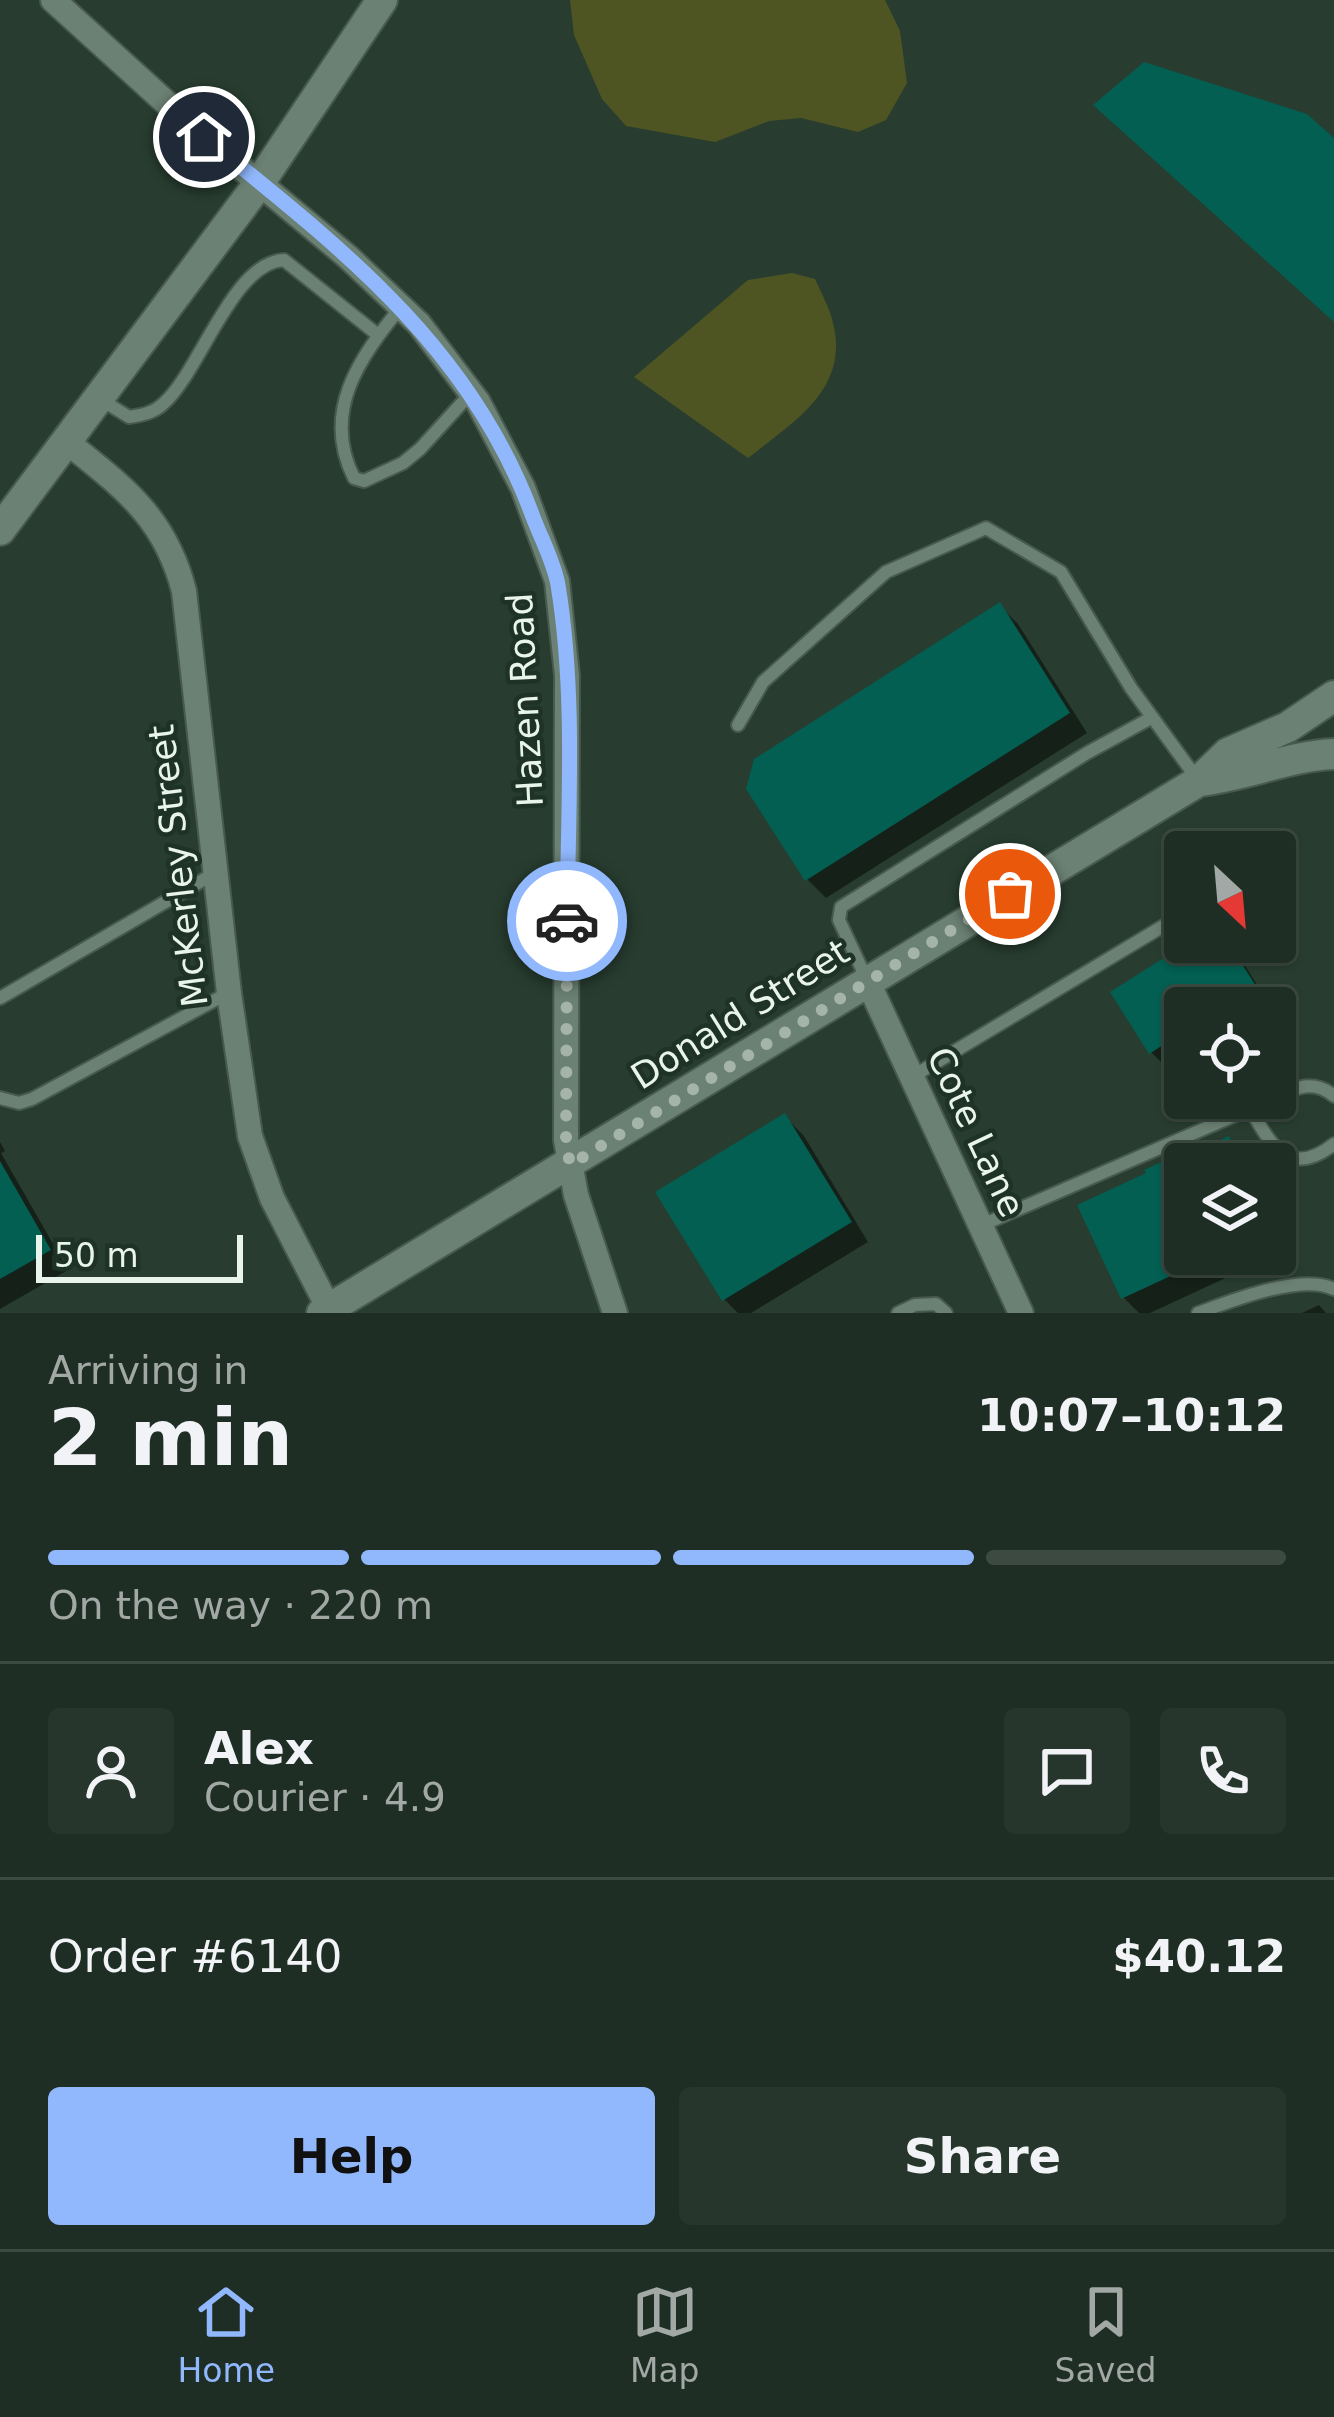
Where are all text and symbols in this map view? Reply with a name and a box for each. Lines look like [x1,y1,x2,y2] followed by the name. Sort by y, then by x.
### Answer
[153,86,255,188] pin
[171,104,237,170] icon: home
[499,592,551,808] street label: Hazen Road
[140,723,216,1009] street label: McKerley Street
[1164,831,1296,963] north arrow
[1164,831,1296,1275] map controls
[959,843,1061,945] pin
[507,861,627,981] courier
[977,861,1043,927] icon: bag
[534,888,600,954] icon: car
[624,931,856,1097] street label: Donald Street
[1164,987,1296,1119] button: locate
[919,1041,1033,1223] street label: Cote Lane
[1164,1143,1296,1275] button: layers
[36,1229,243,1282] scale bar
[54,1236,139,1275] text: 50 m
[48,1348,248,1393] text: Arriving in
[977,1389,1286,1442] text: 10:07–10:12
[48,1393,293,1483] text: 2 min
[48,1583,433,1628] text: On the way · 220 m
[48,1708,174,1834] button: person
[1004,1708,1130,1834] button: chat
[1160,1708,1286,1834] button: phone
[204,1722,314,1775] text: Alex
[204,1775,446,1820] text: Courier · 4.9
[48,1930,342,1983] text: Order #6140
[1112,1930,1286,1983] text: $40.12
[48,2087,655,2225] button: Help
[679,2087,1286,2225] button: Share
[177,2279,275,2390] tab: Home
[630,2279,700,2390] tab: Map
[1055,2279,1156,2390] tab: Saved

